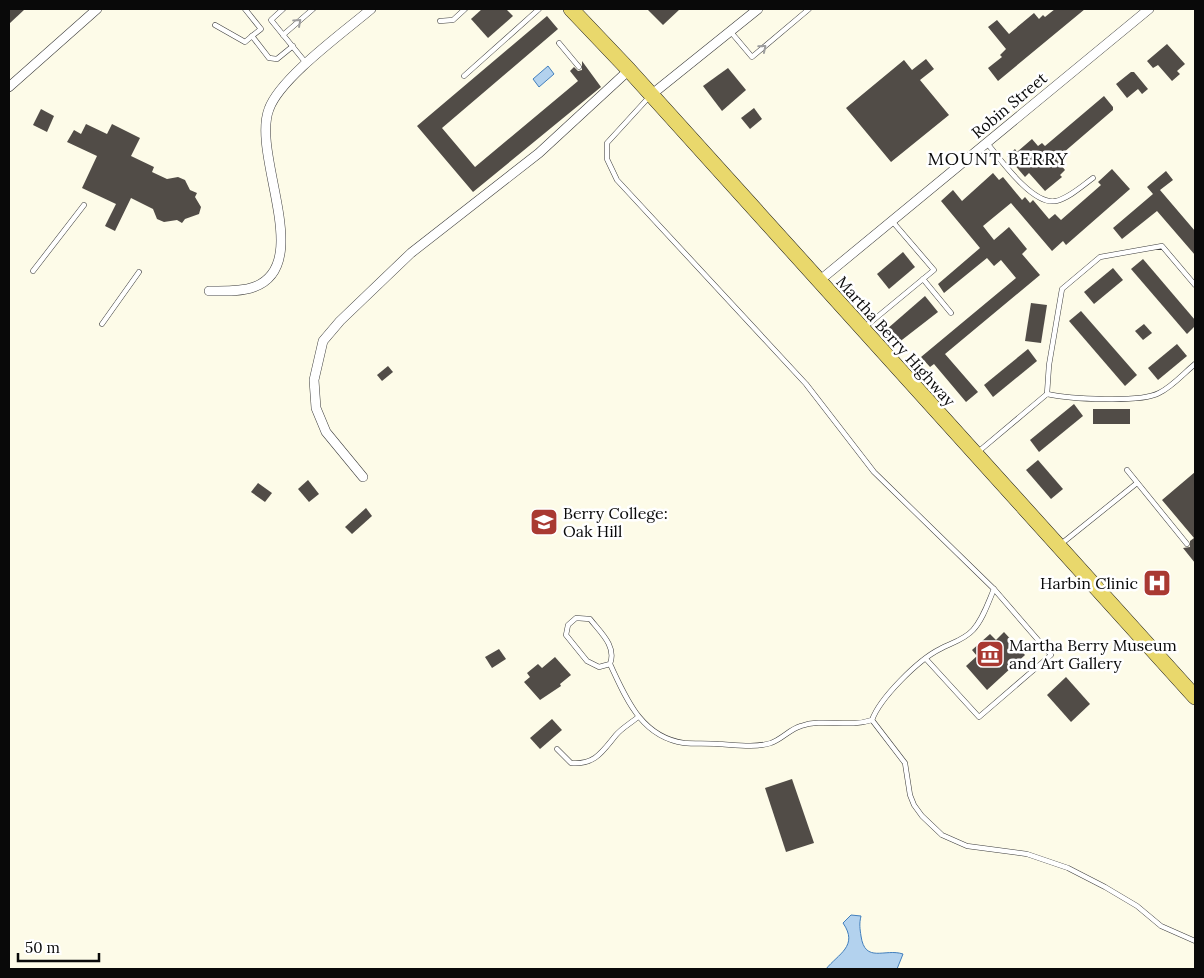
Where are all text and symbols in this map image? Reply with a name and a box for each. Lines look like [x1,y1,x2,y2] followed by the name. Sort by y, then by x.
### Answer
[293,19,302,28] one-way arrow
[758,44,767,53] one-way arrow
[967,67,1051,142] street label: Robin Street
[927,147,1069,170] district label: MOUNT BERRY
[832,272,960,411] street label: Martha Berry Highway
[563,503,668,541] place label: Berry College: Oak Hill
[529,507,559,537] school or university icon: Berry College: Oak Hill
[1142,568,1172,598] hospital icon: Harbin Clinic
[1040,573,1138,593] place label: Harbin Clinic
[1009,635,1177,673] place label: Martha Berry Museum and Art Gallery
[975,639,1005,669] museum icon: Martha Berry Museum and Art Gallery
[18,930,99,962] scale bar
[25,938,60,957] text: 50 m

